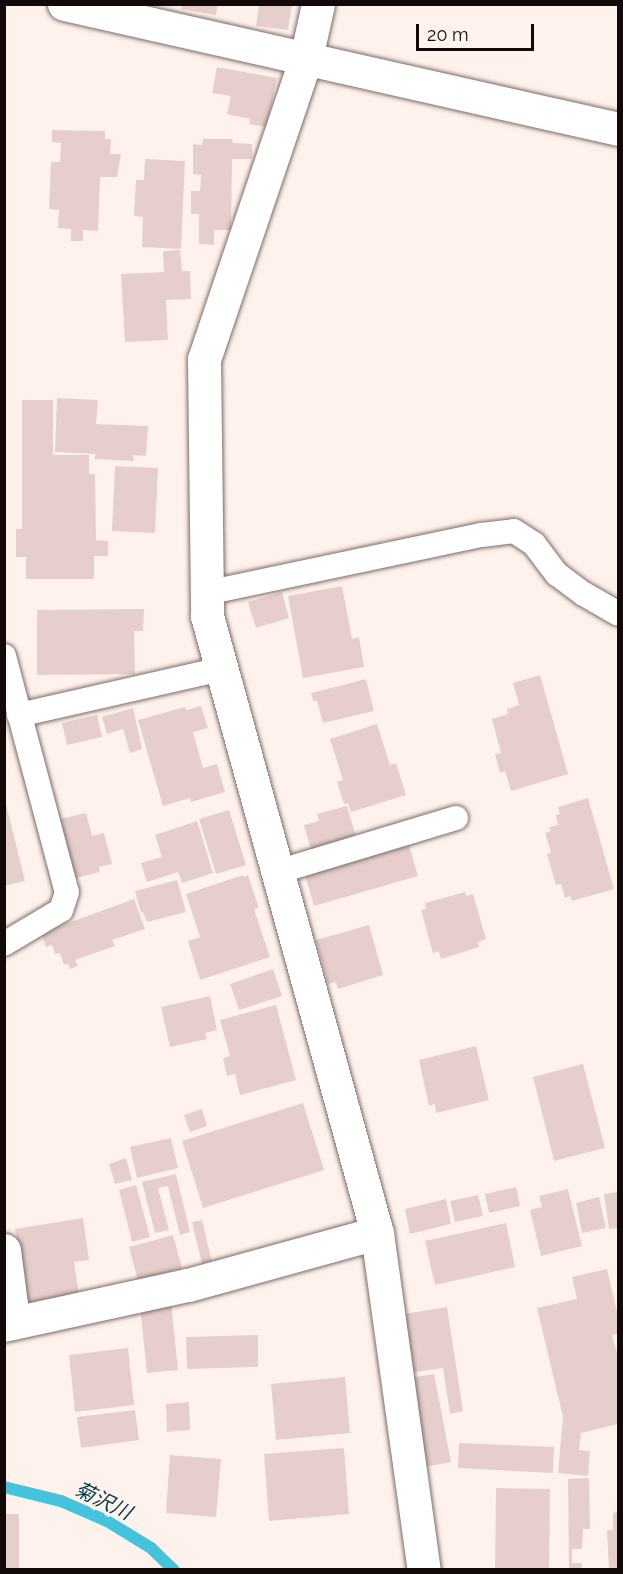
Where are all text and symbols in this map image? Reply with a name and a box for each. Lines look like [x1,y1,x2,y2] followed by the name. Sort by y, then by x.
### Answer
[419,12,538,50] scale bar
[427,24,469,45] text: 20 m
[71,1477,135,1525] water label: 菊沢川

